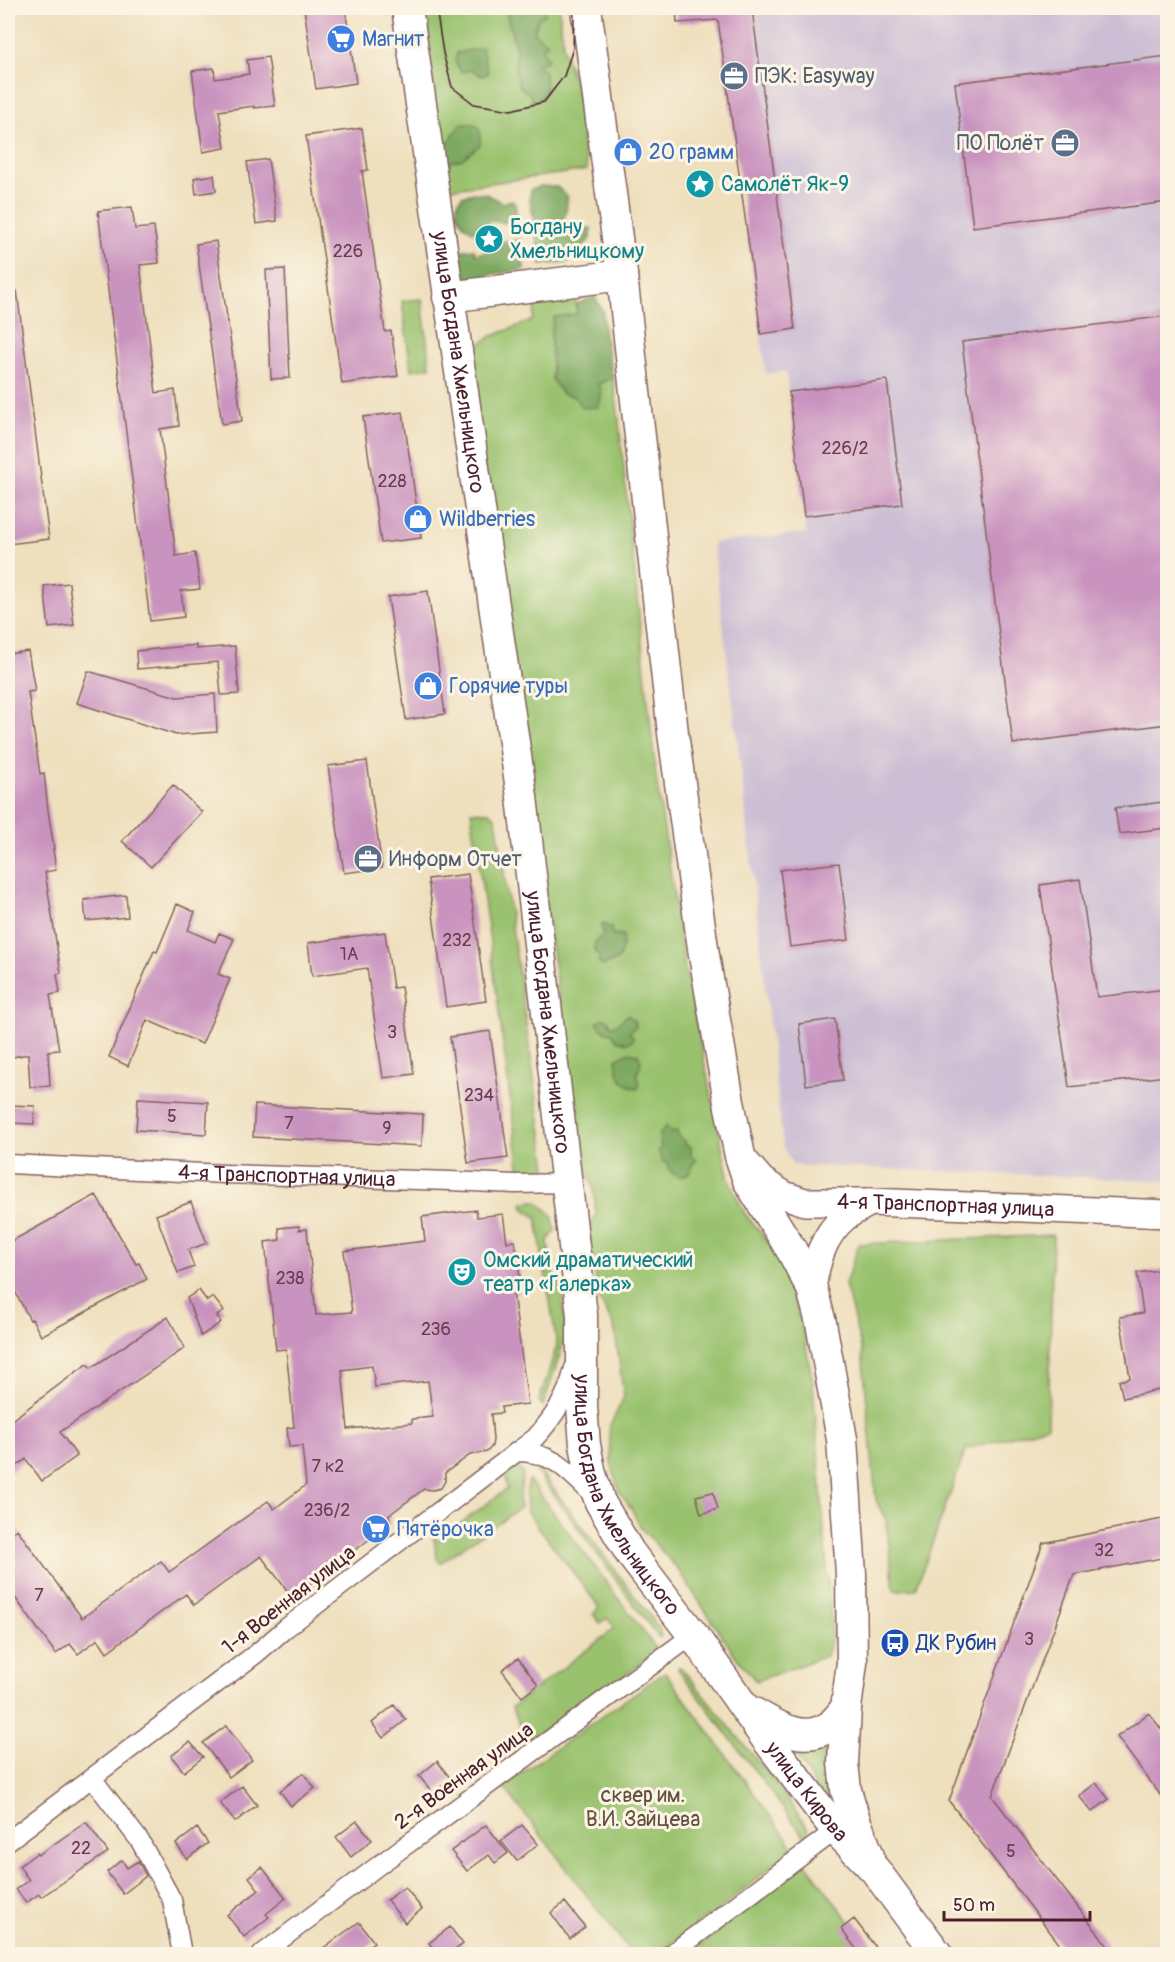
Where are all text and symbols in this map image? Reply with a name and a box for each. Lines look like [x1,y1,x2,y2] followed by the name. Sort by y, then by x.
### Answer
[325,23,357,55] supermarket icon: Магнит
[362,26,425,53] place label: Магнит
[718,60,750,92] office icon: ПЭК: Easyway
[755,63,874,90] place label: ПЭК: Easyway
[1049,127,1081,159] office icon: ПО Полёт
[957,130,1044,157] place label: ПО Полёт
[612,136,644,168] shop icon: 20 грамм
[649,139,734,166] place label: 20 грамм
[684,168,716,200] place icon: Самолёт Як-9
[721,171,849,198] place label: Самолёт Як-9
[510,214,644,265] place label: Богдану Хмельницкому
[473,223,505,255] place icon: Богдану Хмельницкому
[426,229,491,495] street label: улица Богдана Хмельницкого
[333,240,363,263] house number: 226
[821,437,869,460] house number: 226/2
[377,470,407,493] house number: 228
[402,503,434,535] shop icon: Wildberries
[439,506,536,533] place label: Wildberries
[412,670,444,702] shop icon: Горячие туры
[449,673,568,700] place label: Горячие туры
[352,843,384,875] office icon: Информ Отчет
[389,846,522,873] place label: Информ Отчет
[519,888,577,1155] street label: улица Богдана Хмельницкого
[442,929,472,952] house number: 232
[340,943,359,966] house number: 1А
[387,1021,397,1044] house number: 3
[464,1084,495,1107] house number: 234
[167,1105,177,1128] house number: 5
[284,1112,294,1135] house number: 7
[382,1117,392,1140] house number: 9
[177,1158,396,1193] street label: 4-я Транспортная улица
[837,1188,1055,1223] street label: 4-я Транспортная улица
[483,1247,693,1298] place label: Омский драматический театр «Галерка»
[446,1256,478,1288] theatre icon: Омский драматический театр «Галерка»
[276,1267,304,1290] house number: 238
[421,1318,451,1341] house number: 236
[568,1373,686,1621] street label: улица Богдана Хмельницкого
[312,1455,344,1478] house number: 7 к2
[304,1499,350,1522] house number: 236/2
[360,1513,392,1545] supermarket icon: Пятёрочка
[397,1516,494,1543] place label: Пятёрочка
[217,1539,361,1661] street label: 1-я Военная улица
[1094,1539,1114,1562] house number: 32
[34,1584,44,1607] house number: 7
[879,1627,911,1659] bus stop icon: ДК Рубин
[1024,1628,1034,1651] house number: 3
[915,1630,997,1657] place label: ДК Рубин
[389,1716,539,1836] street label: 2-я Военная улица
[759,1735,854,1848] street label: улица Кирова
[586,1782,700,1833] park label: сквер им. В.И. Зайцева
[71,1837,91,1860] house number: 22
[1006,1840,1016,1863] house number: 5
[944,1884,1090,1922] scale bar
[953,1894,995,1917] text: 50 m

